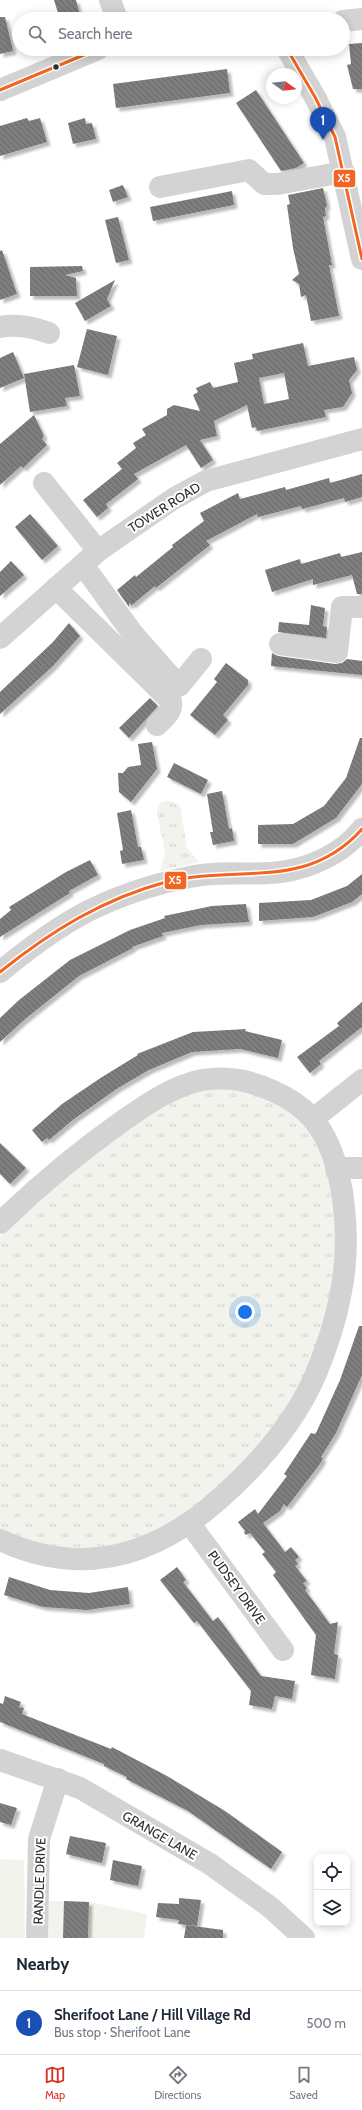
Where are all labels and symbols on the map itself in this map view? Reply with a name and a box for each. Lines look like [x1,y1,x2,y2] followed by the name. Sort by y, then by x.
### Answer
[51,62,61,72] unlabelled marker
[266,68,302,104] north arrow
[310,107,336,140] pin: 1
[333,169,356,188] line badge: X5
[337,171,350,185] text: X5
[125,479,203,535] street label: TOWER ROAD
[164,871,187,890] line badge: X5
[168,873,181,887] text: X5
[235,1302,255,1322] your location
[205,1547,269,1627] street label: PUDSEY DRIVE
[120,1807,200,1863] street label: GRANGE LANE
[29,1837,49,1925] street label: RANDLE DRIVE

